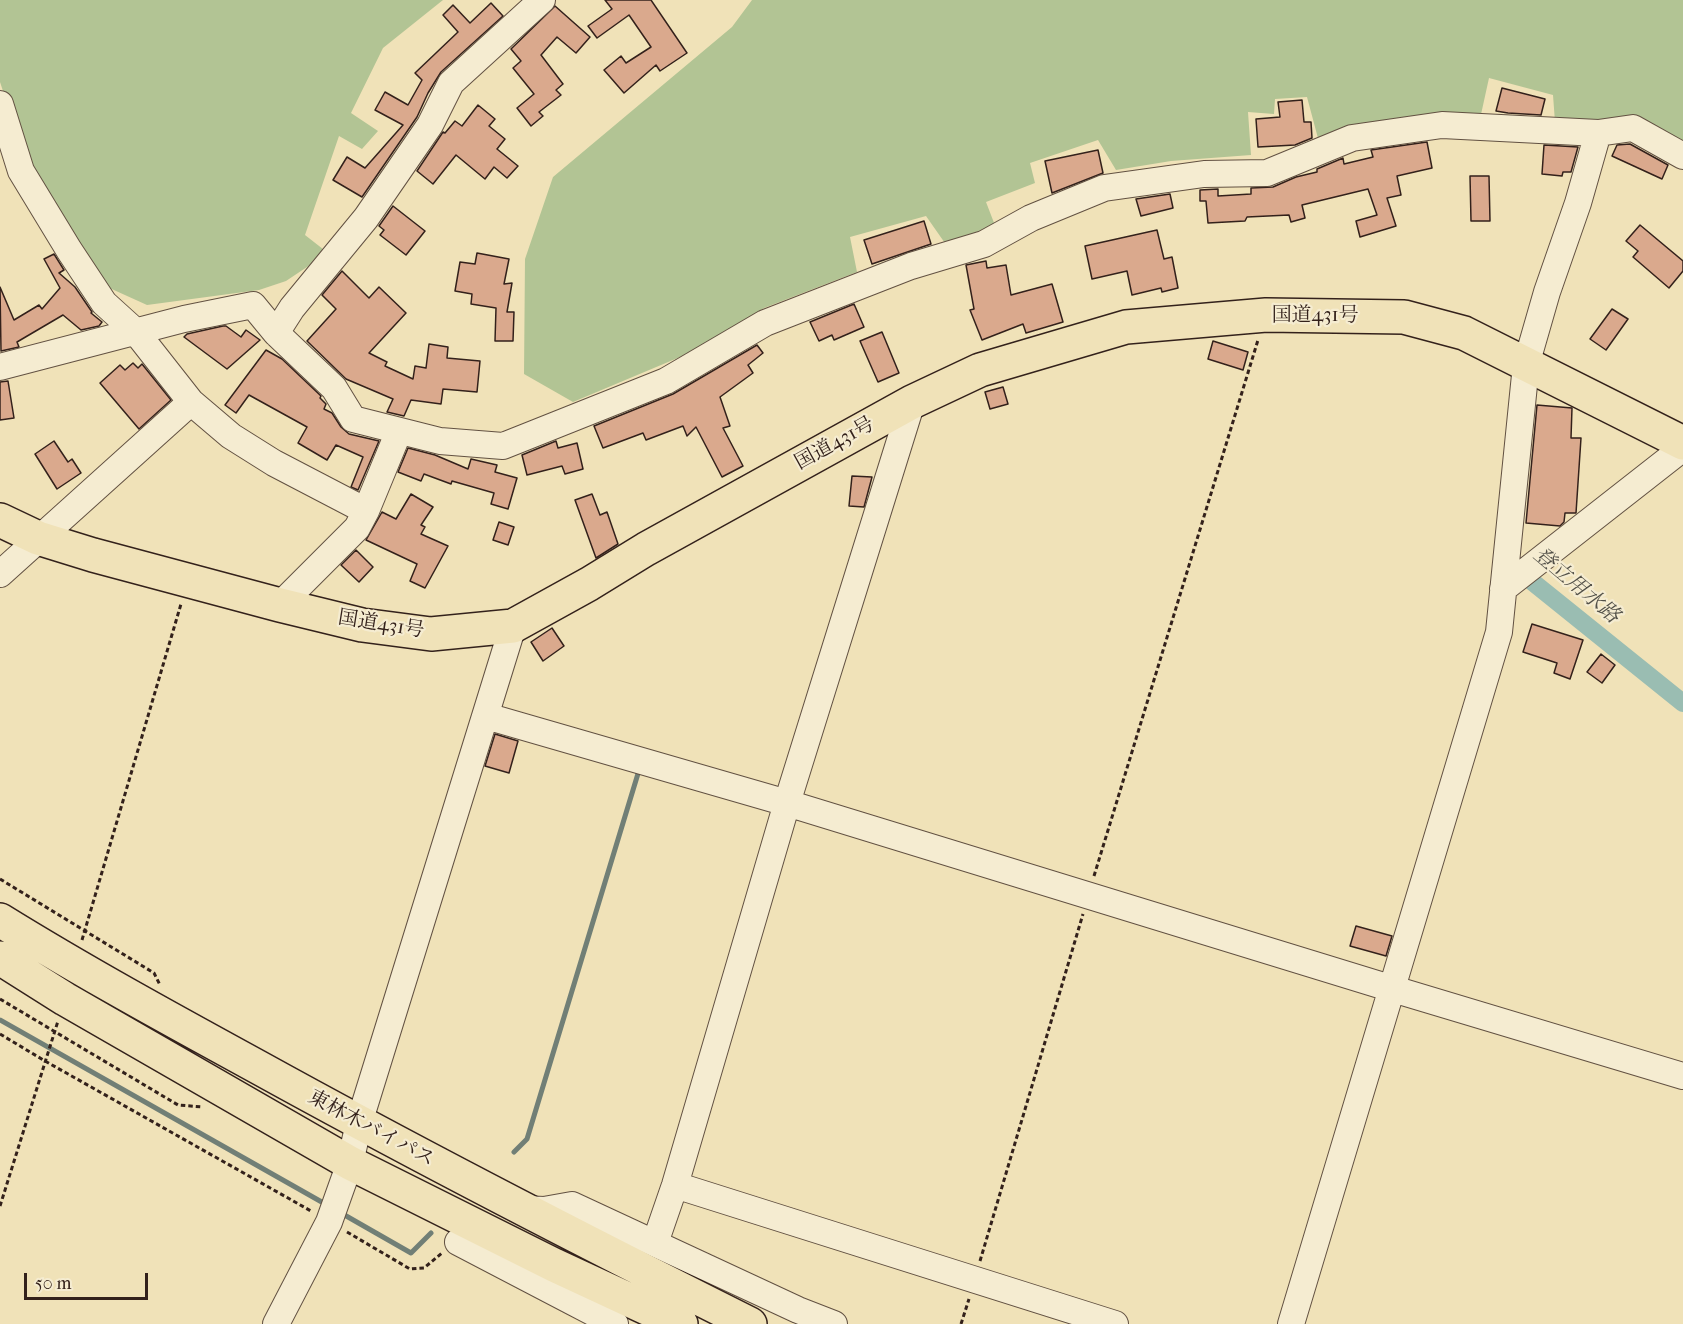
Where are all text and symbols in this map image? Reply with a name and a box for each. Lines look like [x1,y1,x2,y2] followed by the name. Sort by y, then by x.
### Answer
[1271,304,1359,328] street label: 国道431号
[791,412,879,476] street label: 国道431号
[1528,543,1624,629] water label: 登立用水路
[336,606,426,644] street label: 国道431号
[304,1086,438,1172] street label: 東林木バイパス
[27,1261,152,1299] scale bar
[35,1273,71,1294] text: 50 m

